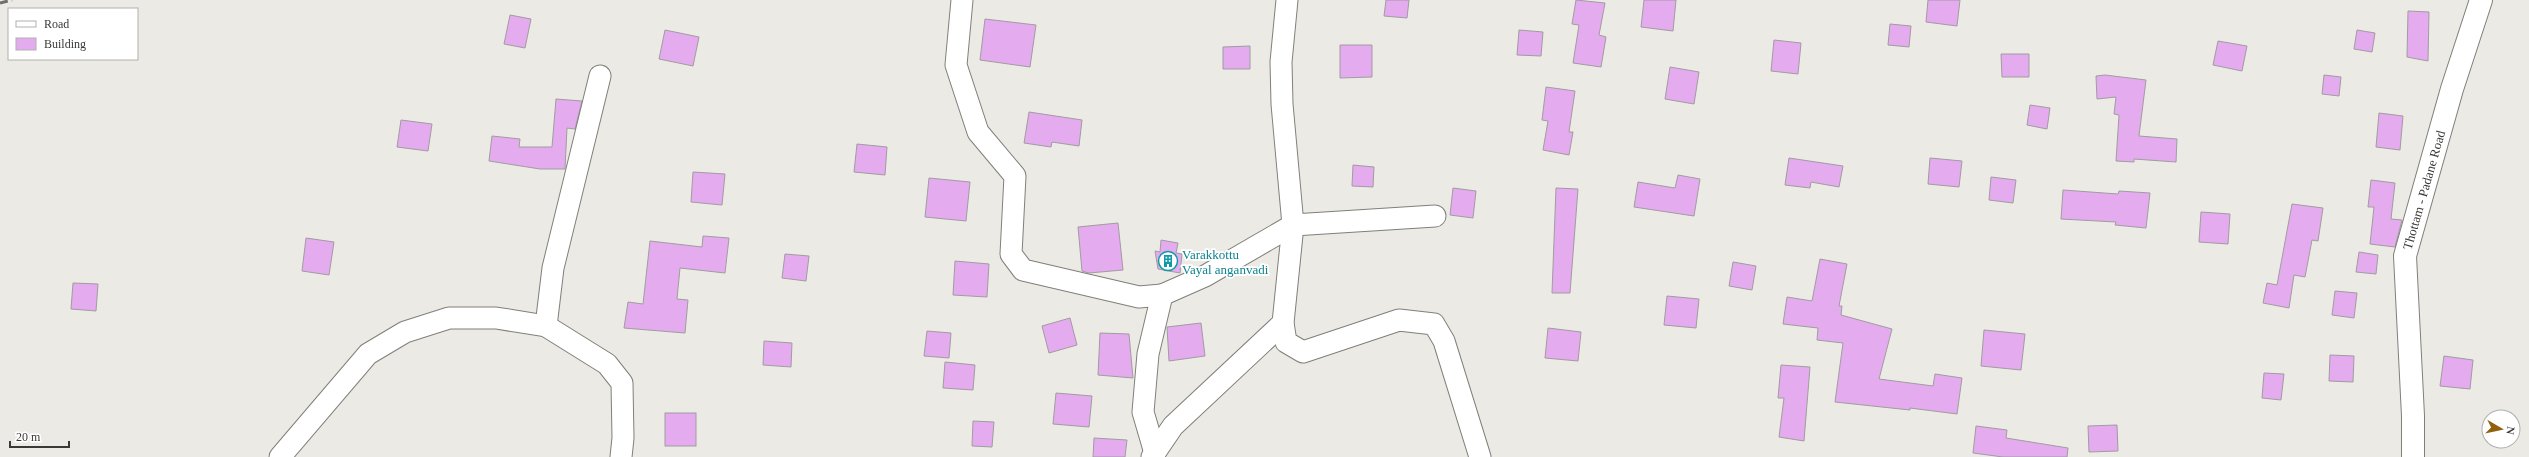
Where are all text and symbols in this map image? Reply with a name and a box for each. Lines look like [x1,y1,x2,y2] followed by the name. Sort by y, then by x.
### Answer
[8,8,138,60] legend
[44,17,69,31] text: Road
[44,37,86,51] text: Building
[2400,128,2448,251] street label: Thottam - Padane Road
[1182,247,1269,277] place label: Varakkottu Vayal anganvadi
[1157,250,1179,272] building icon: Varakkottu Vayal anganvadi
[2481,409,2521,449] north arrow
[10,423,69,449] scale bar
[2504,426,2517,435] text: N
[16,430,41,444] text: 20 m

